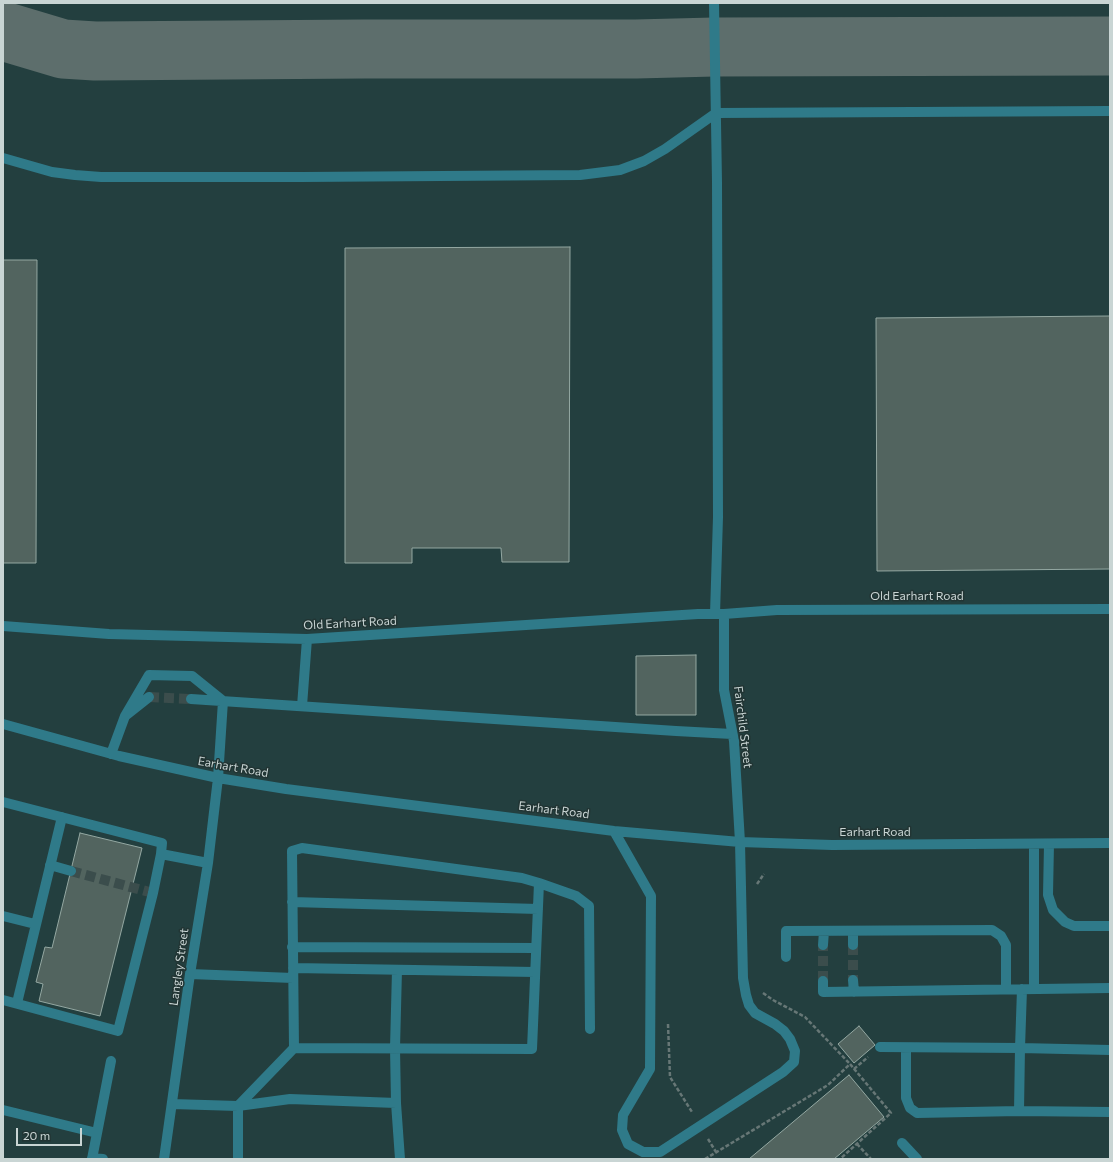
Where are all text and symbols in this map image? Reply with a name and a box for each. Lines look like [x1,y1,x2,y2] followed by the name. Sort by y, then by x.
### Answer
[870,589,964,603] street label: Old Earhart Road
[303,613,397,633] street label: Old Earhart Road
[731,685,755,769] street label: Fairchild Street
[197,754,269,780] street label: Earhart Road
[518,799,590,821] street label: Earhart Road
[839,825,911,839] street label: Earhart Road
[166,927,192,1007] street label: Langley Street
[18,1120,84,1146] scale bar
[23,1128,50,1142] text: 20 m

